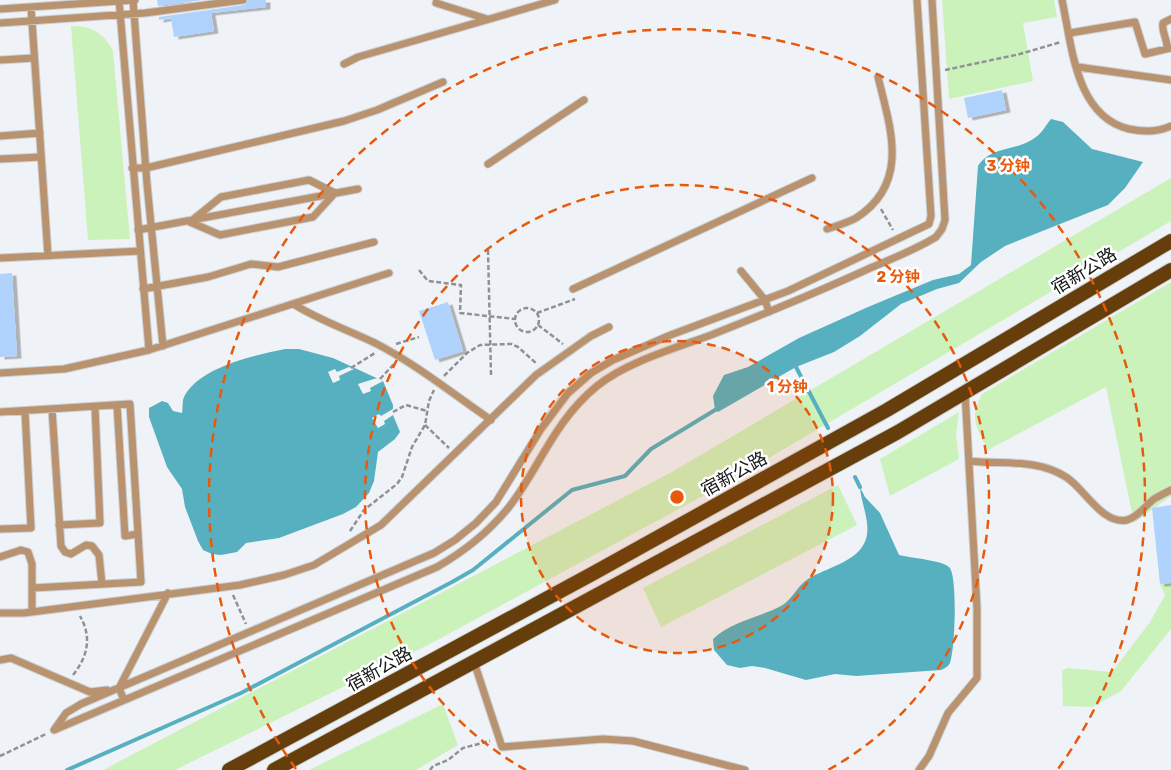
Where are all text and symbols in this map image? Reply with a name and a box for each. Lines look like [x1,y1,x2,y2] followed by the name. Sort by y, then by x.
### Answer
[986,157,1030,175] text: 3 分钟
[1047,243,1121,299] street label: 宿新公路
[877,268,919,286] text: 2 分钟
[767,378,807,396] text: 1 分钟
[697,447,771,501] street label: 宿新公路
[668,488,686,506] centre of rings
[342,642,416,696] street label: 宿新公路

